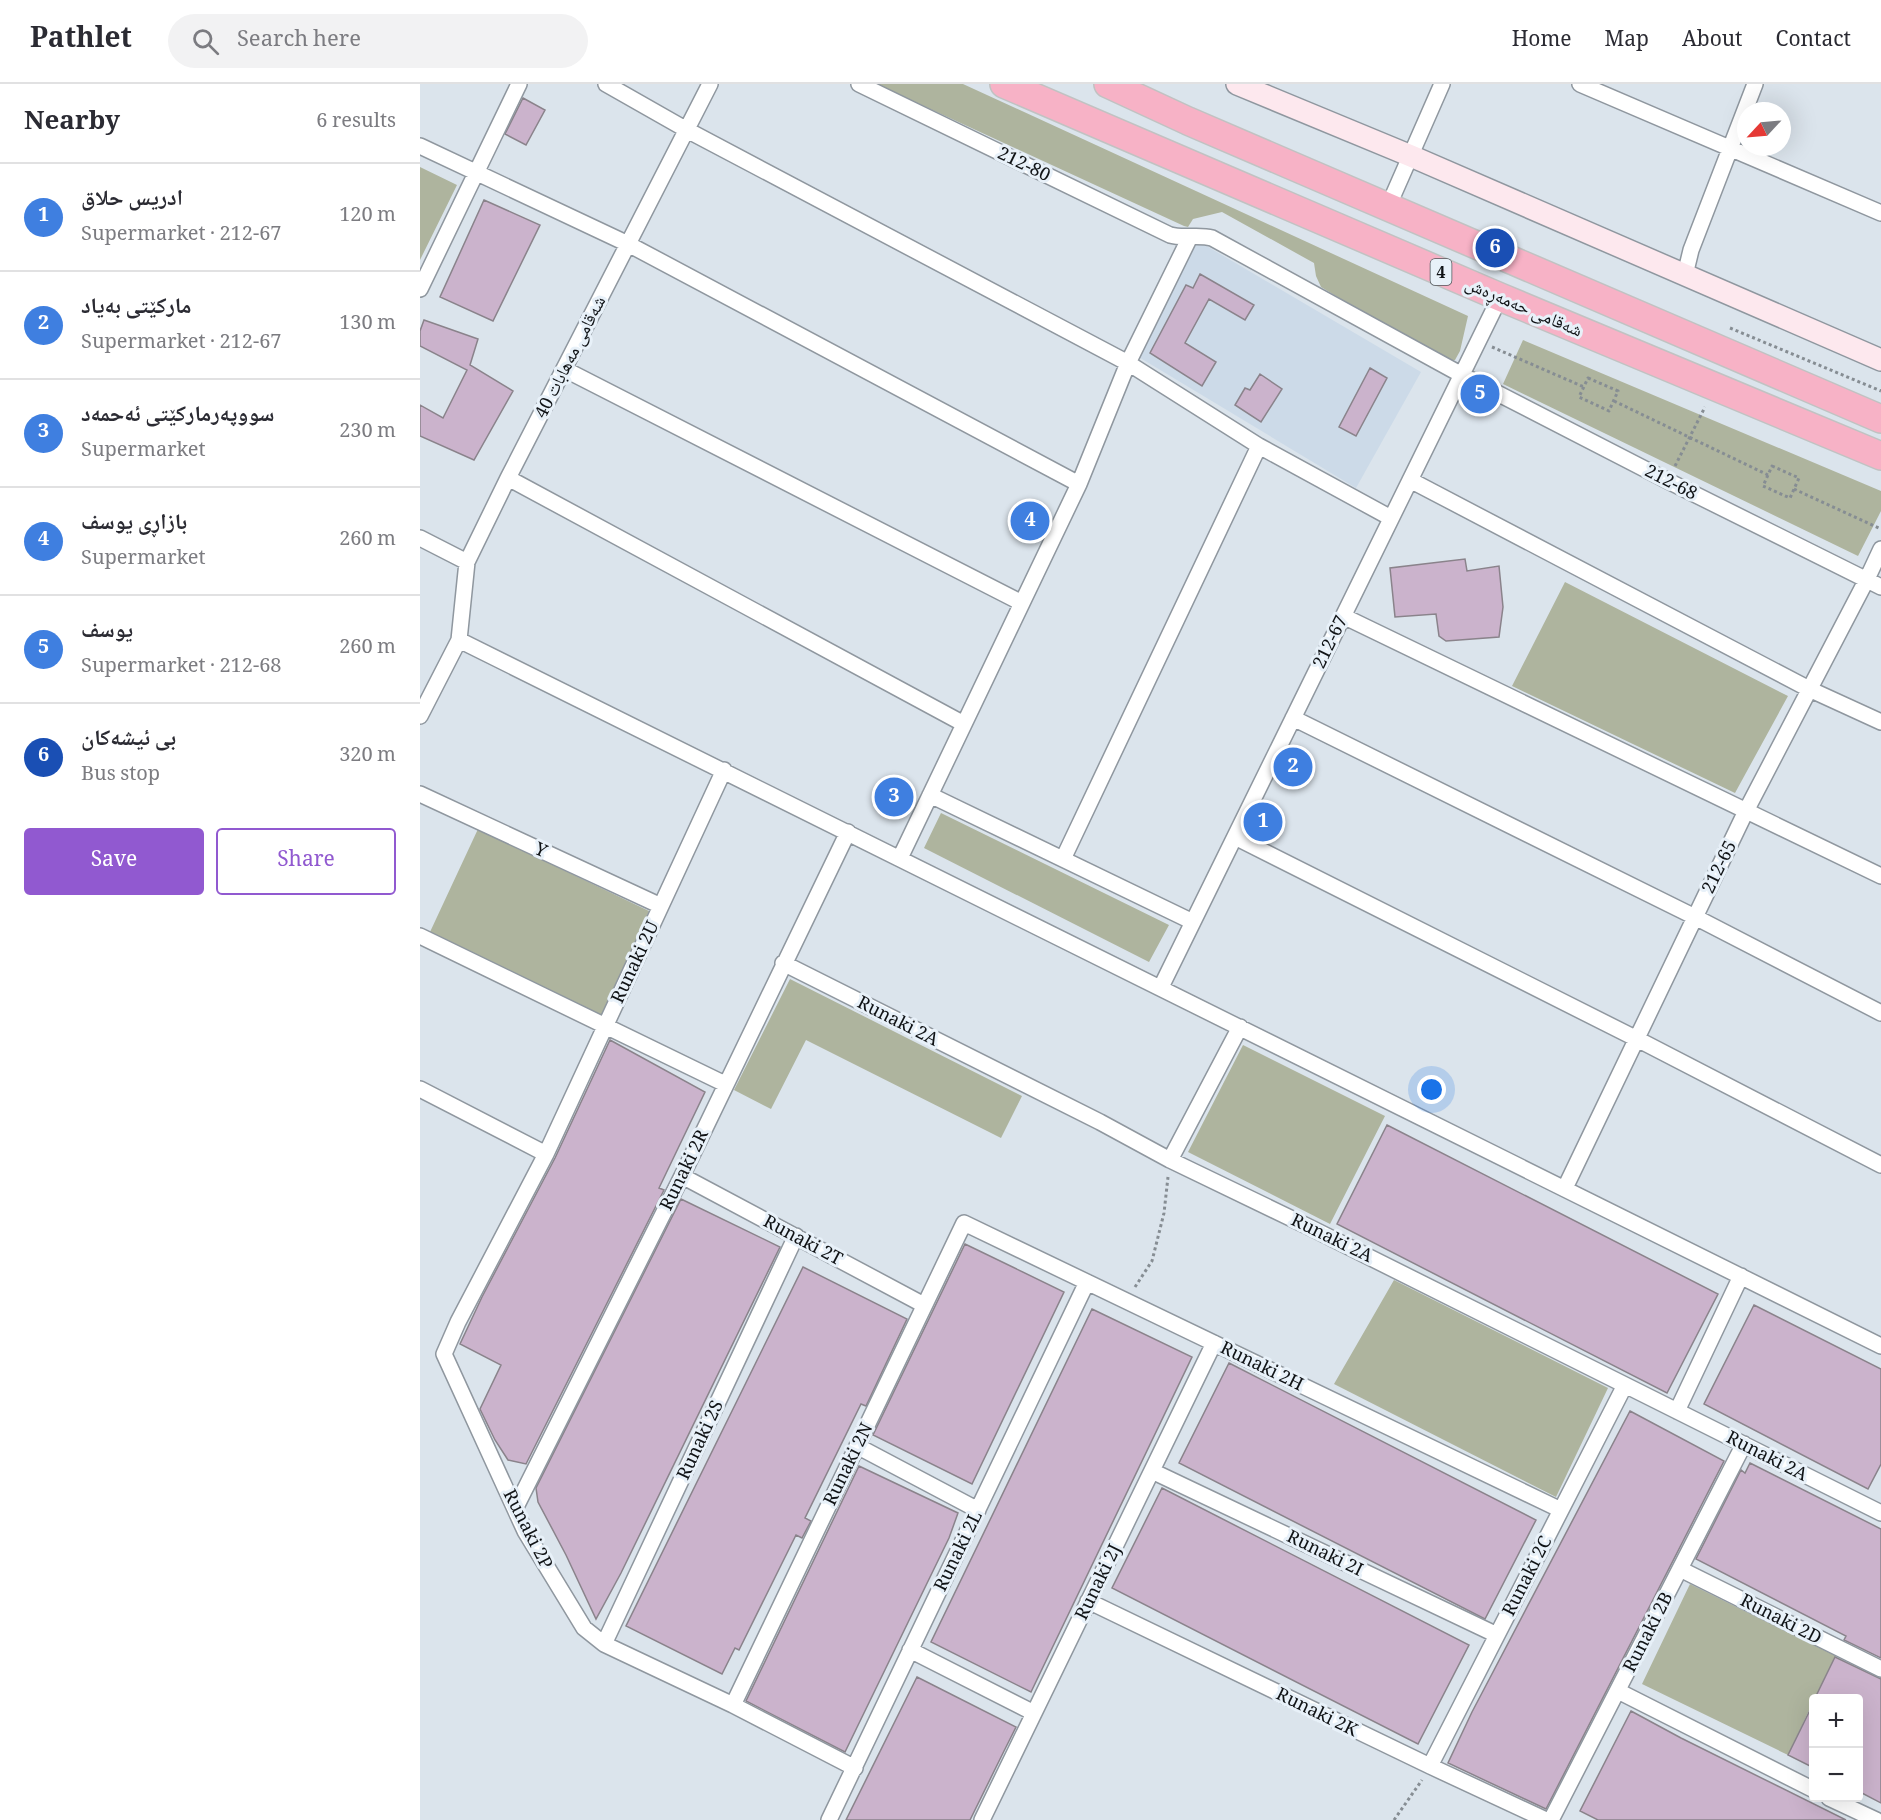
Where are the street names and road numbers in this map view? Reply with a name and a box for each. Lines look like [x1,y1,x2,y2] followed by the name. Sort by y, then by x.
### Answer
[991,140,1055,192] street label: 212-80
[1430,259,1452,285] road number: 4
[1460,271,1587,347] street label: شەقامی حەمەڕەش
[528,291,616,425] street label: شەقامی مەهابات 40
[1638,458,1702,510] street label: 212-68
[1306,611,1358,675] street label: 212-67
[528,835,552,868] street label: Y
[1695,836,1747,900] street label: 212-65
[605,916,669,1009] street label: Runaki 2U
[851,989,943,1056] street label: Runaki 2A
[653,1125,718,1217] street label: Runaki 2R
[1285,1207,1378,1273] street label: Runaki 2A
[757,1208,847,1275] street label: Runaki 2T
[1214,1335,1308,1401] street label: Runaki 2H
[670,1396,733,1486] street label: Runaki 2S
[817,1418,883,1511] street label: Runaki 2N
[1720,1424,1812,1491] street label: Runaki 2A
[493,1485,559,1575] street label: Runaki 2P
[927,1506,992,1597] street label: Runaki 2L
[1281,1523,1368,1586] street label: Runaki 2I
[1496,1532,1562,1622] street label: Runaki 2C
[1068,1540,1131,1626] street label: Runaki 2J
[1617,1587,1683,1679] street label: Runaki 2B
[1734,1587,1826,1654] street label: Runaki 2D
[1270,1681,1363,1747] street label: Runaki 2K

